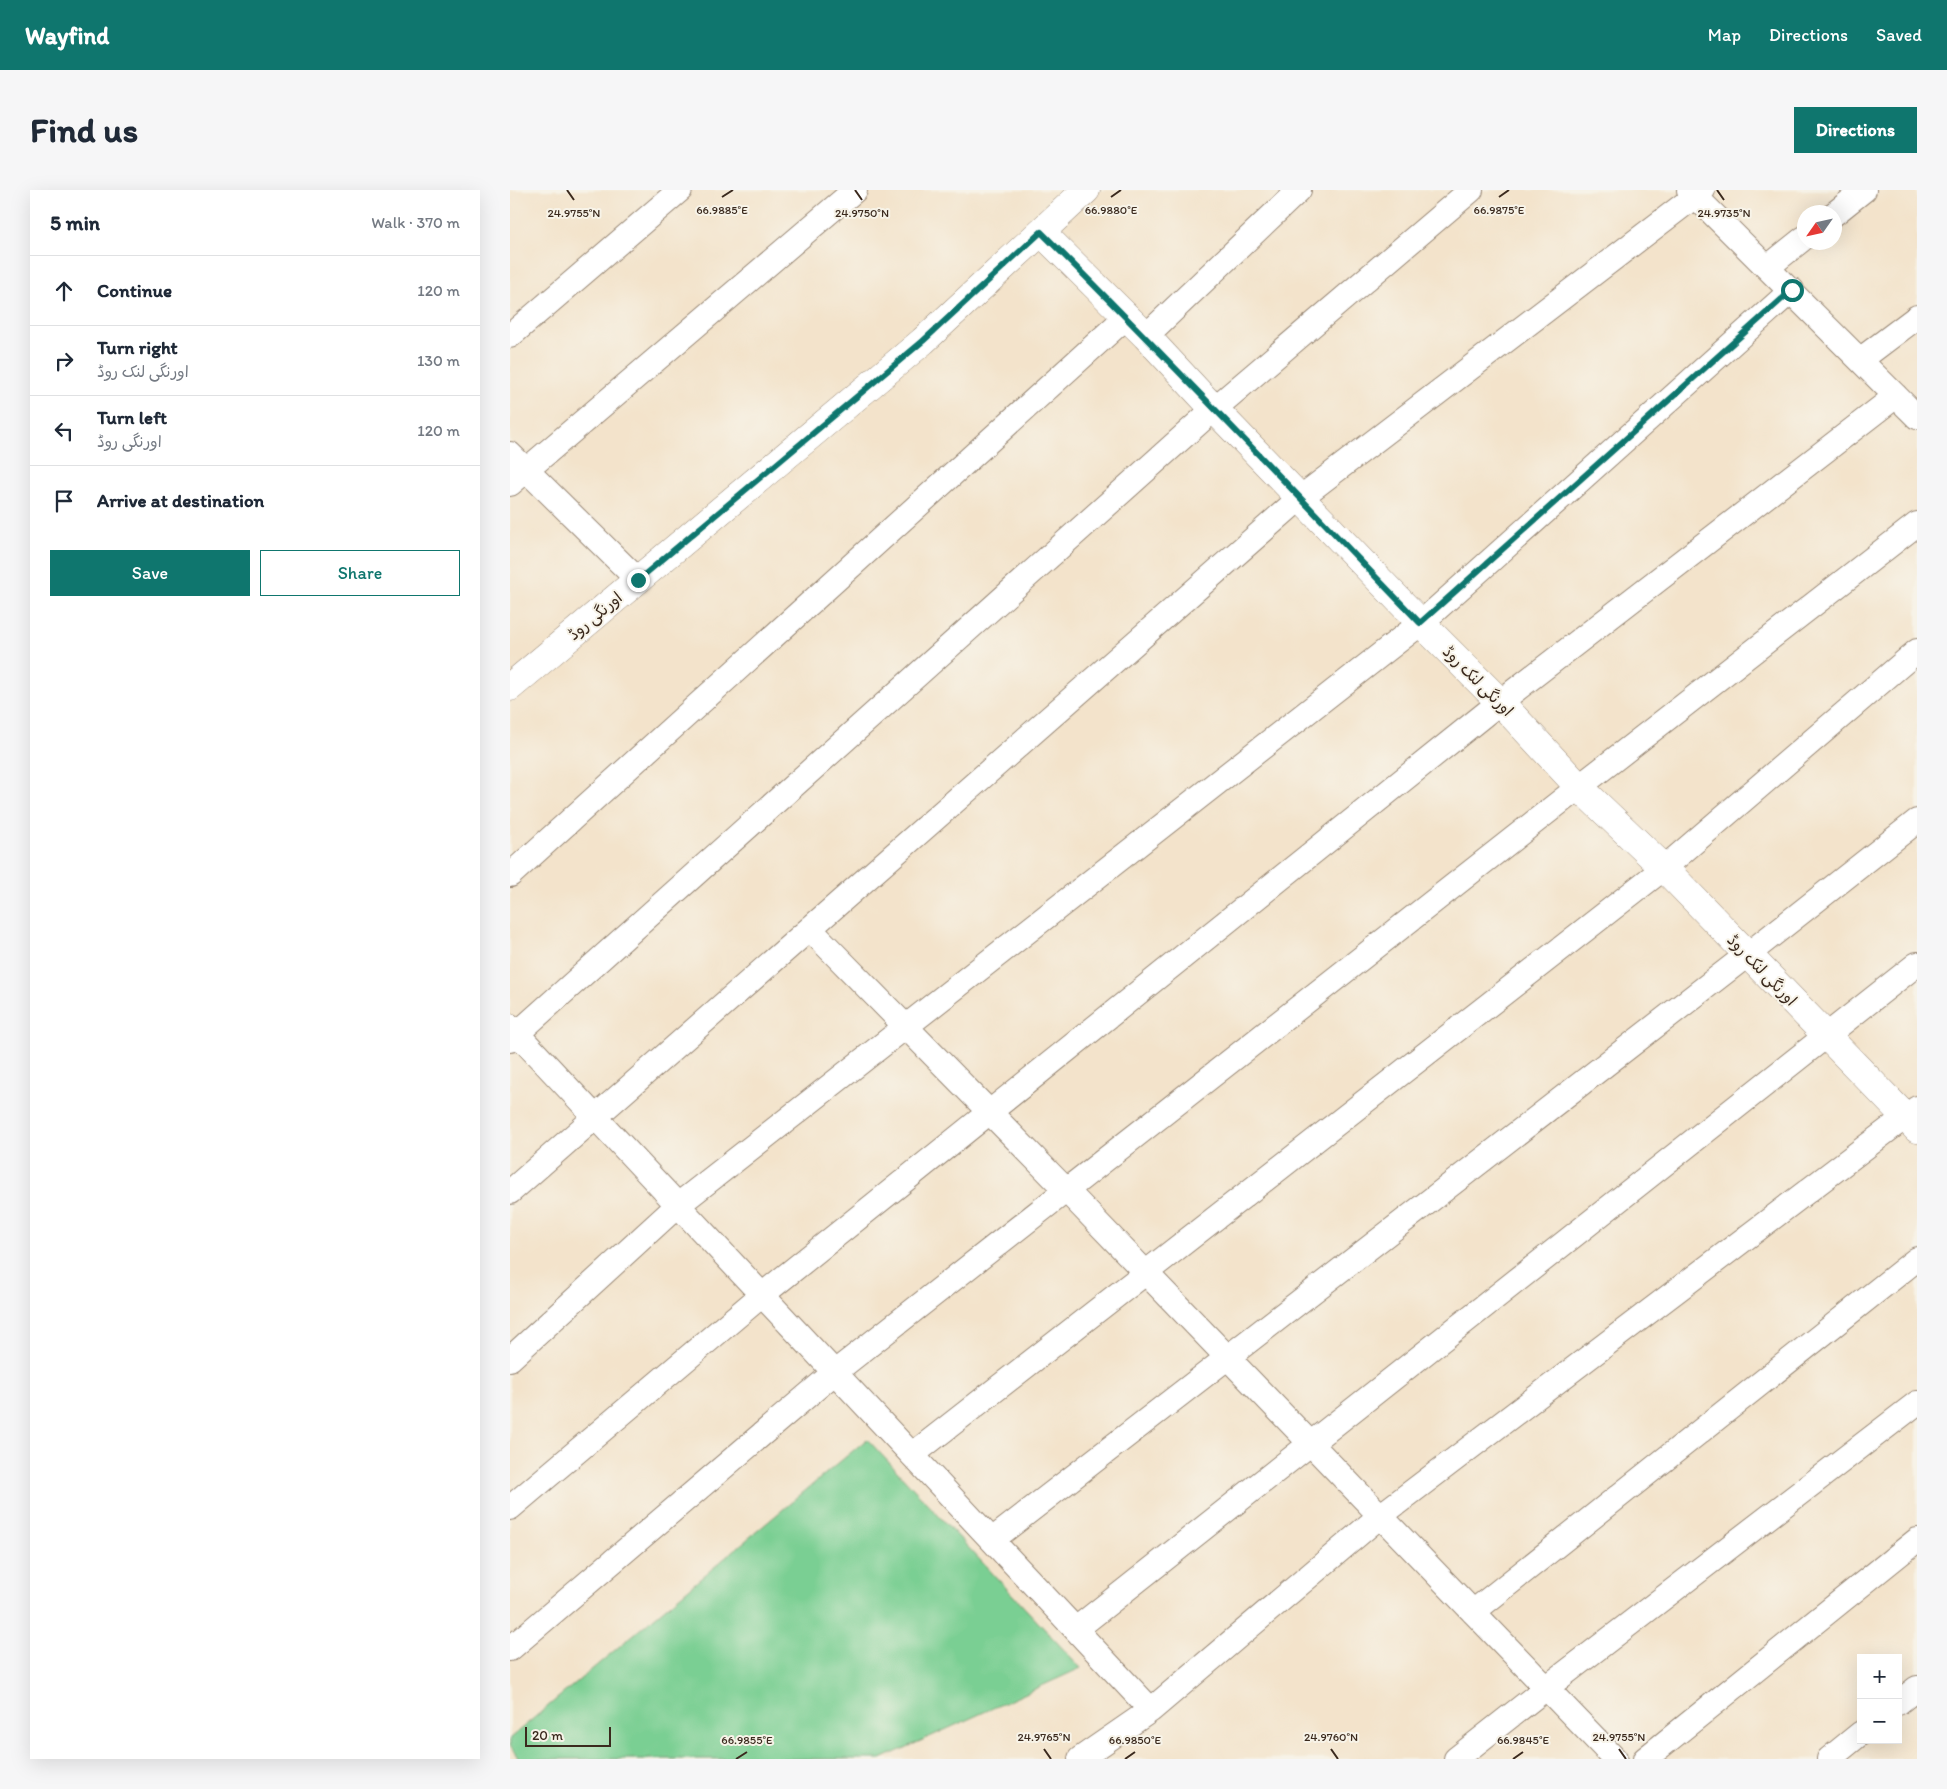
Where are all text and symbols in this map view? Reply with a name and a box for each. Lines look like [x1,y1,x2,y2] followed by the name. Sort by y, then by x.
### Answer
[25,21,109,50] text: Wayfind
[1708,24,1741,46] text: Map
[1769,24,1848,46] text: Directions
[1876,24,1922,46] text: Saved
[1794,107,1917,153] button: Directions
[30,109,138,151] text: Find us
[696,203,748,217] text: 66.9885°E
[1085,203,1138,217] text: 66.9880°E
[1474,203,1525,217] text: 66.9875°E
[1797,205,1842,250] north arrow
[548,206,600,220] text: 24.9755°N
[835,206,889,220] text: 24.9750°N
[1697,206,1751,220] text: 24.9735°N
[50,210,100,235] text: 5 min
[371,213,460,232] text: Walk · 370 m
[50,277,78,305] icon: ahead
[97,279,172,302] text: Continue
[1781,279,1804,302] route start
[417,281,460,300] text: 120 m
[97,336,178,359] text: Turn right
[50,347,78,375] icon: right
[417,351,460,370] text: 130 m
[97,362,189,381] text: اورنگی لنک روڈ
[97,406,167,429] text: Turn left
[50,417,78,445] icon: left
[417,421,460,440] text: 120 m
[97,432,162,451] text: اورنگی روڈ
[50,487,78,515] icon: arrive
[97,489,264,512] text: Arrive at destination
[50,550,250,596] button: Save
[260,550,460,596] button: Share
[627,569,650,592] route end
[564,588,627,645] street label: اورنگی روڈ
[1438,642,1517,721] street label: اورنگی لنک روڈ
[1723,930,1801,1010] street label: اورنگی لنک روڈ
[1857,1654,1902,1744] map controls
[1857,1654,1902,1699] button: +
[1857,1699,1902,1744] button: −
[525,1724,611,1747] scale bar
[532,1727,563,1744] text: 20 m
[1018,1730,1071,1744] text: 24.9765°N
[1304,1730,1358,1744] text: 24.9760°N
[1593,1730,1645,1744] text: 24.9755°N
[721,1733,773,1747] text: 66.9855°E
[1109,1733,1162,1747] text: 66.9850°E
[1497,1733,1549,1747] text: 66.9845°E

